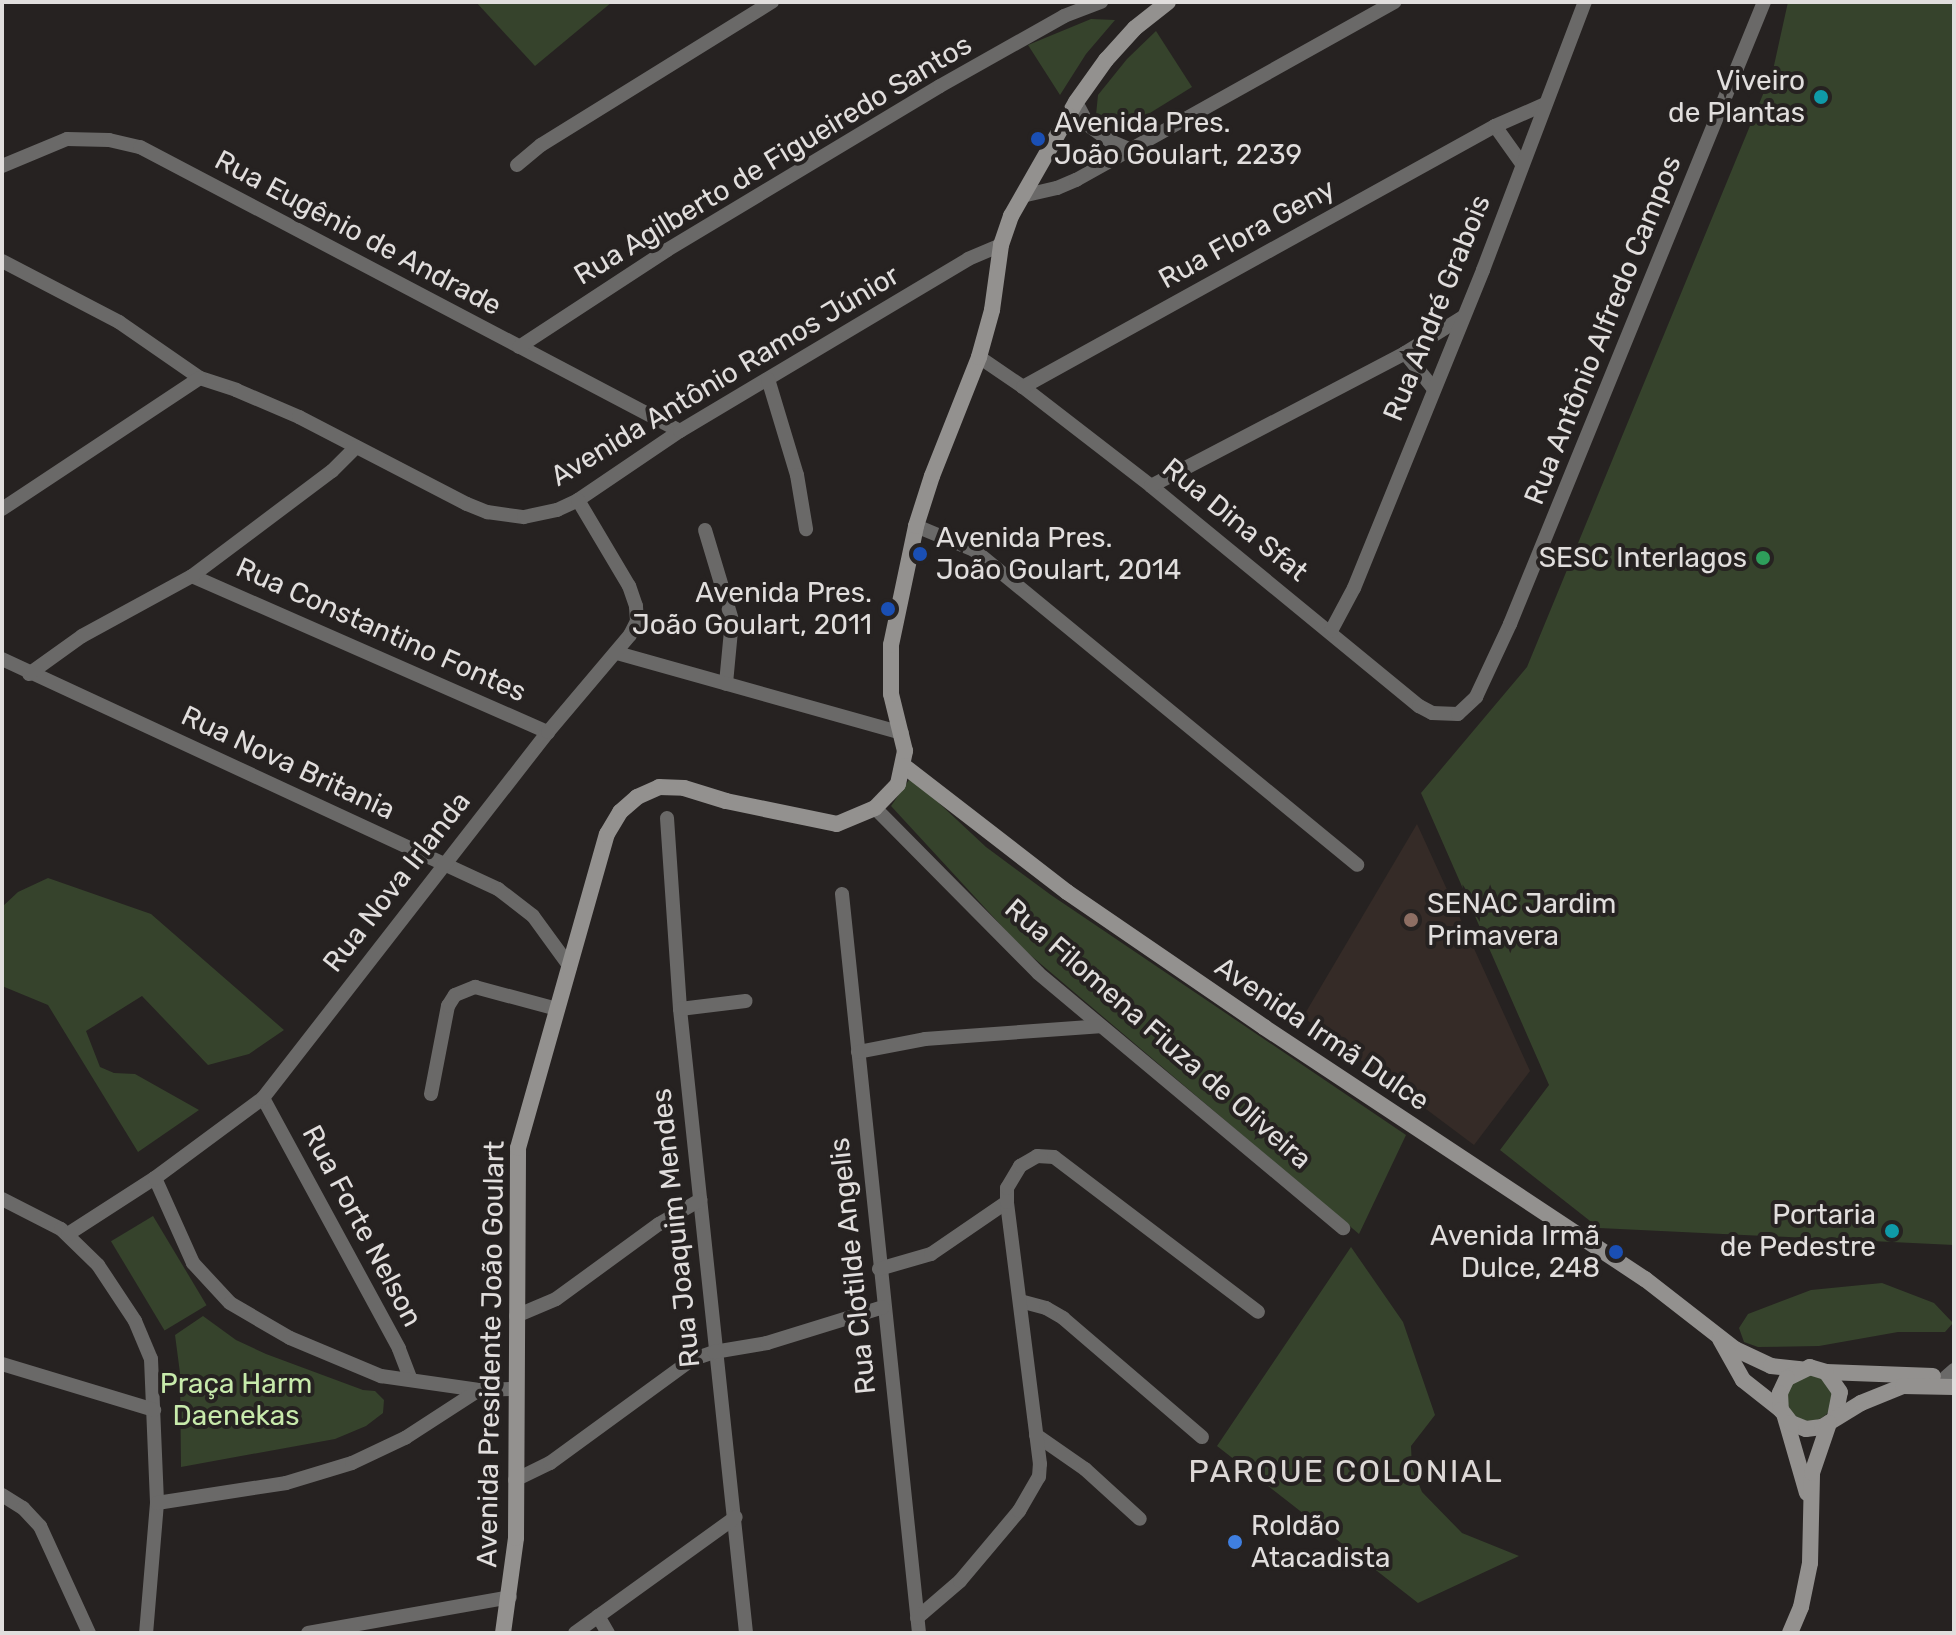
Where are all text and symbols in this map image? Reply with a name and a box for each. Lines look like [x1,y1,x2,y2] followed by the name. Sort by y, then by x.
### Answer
[568,28,978,292] street label: Rua Agilberto de Figueiredo Santos
[1668,64,1805,130] place label: Viveiro de Plantas
[1812,88,1830,106] marker: Viveiro de Plantas
[1054,106,1302,172] place label: Avenida Pres. João Goulart, 2239
[1029,130,1047,148] marker: Avenida Pres. João Goulart, 2239
[209,143,507,323] street label: Rua Eugênio de Andrade
[1517,150,1689,510] street label: Rua Antônio Alfredo Campos
[1153,172,1341,296] street label: Rua Flora Geny
[1376,190,1498,426] street label: Rua André Grabois
[544,258,906,494] street label: Avenida Antônio Ramos Júnior
[1156,451,1314,589] street label: Rua Dina Sfat
[936,521,1181,587] place label: Avenida Pres. João Goulart, 2014
[1539,541,1747,575] place label: SESC Interlagos
[911,545,929,563] marker: Avenida Pres. João Goulart, 2014
[1754,549,1772,567] marker: SESC Interlagos
[231,551,531,709] street label: Rua Constantino Fontes
[632,576,872,642] place label: Avenida Pres. João Goulart, 2011
[879,600,897,618] marker: Avenida Pres. João Goulart, 2011
[176,699,400,827] street label: Rua Nova Britania
[316,785,478,979] street label: Rua Nova Irlanda
[1427,887,1617,953] place label: SENAC Jardim Primavera
[998,892,1318,1176] street label: Rua Filomena Fiuza de Oliveira
[1402,911,1420,929] marker: SENAC Jardim Primavera
[1209,950,1435,1118] street label: Avenida Irmã Dulce
[645,1087,707,1369] street label: Rua Joaquim Mendes
[295,1120,429,1332] street label: Rua Forte Nelson
[823,1136,883,1396] street label: Rua Clotilde Angelis
[470,1140,512,1568] street label: Avenida Presidente João Goulart
[1720,1198,1876,1264] place label: Portaria de Pedestre
[1430,1219,1600,1285] place label: Avenida Irmã Dulce, 248
[1883,1222,1901,1240] marker: Portaria de Pedestre
[1607,1243,1625,1261] marker: Avenida Irmã Dulce, 248
[160,1367,312,1433] park label: Praça Harm Daenekas
[1188,1452,1504,1490] district label: PARQUE COLONIAL
[1251,1509,1390,1575] place label: Roldão Atacadista
[1226,1533,1244,1551] marker: Roldão Atacadista

